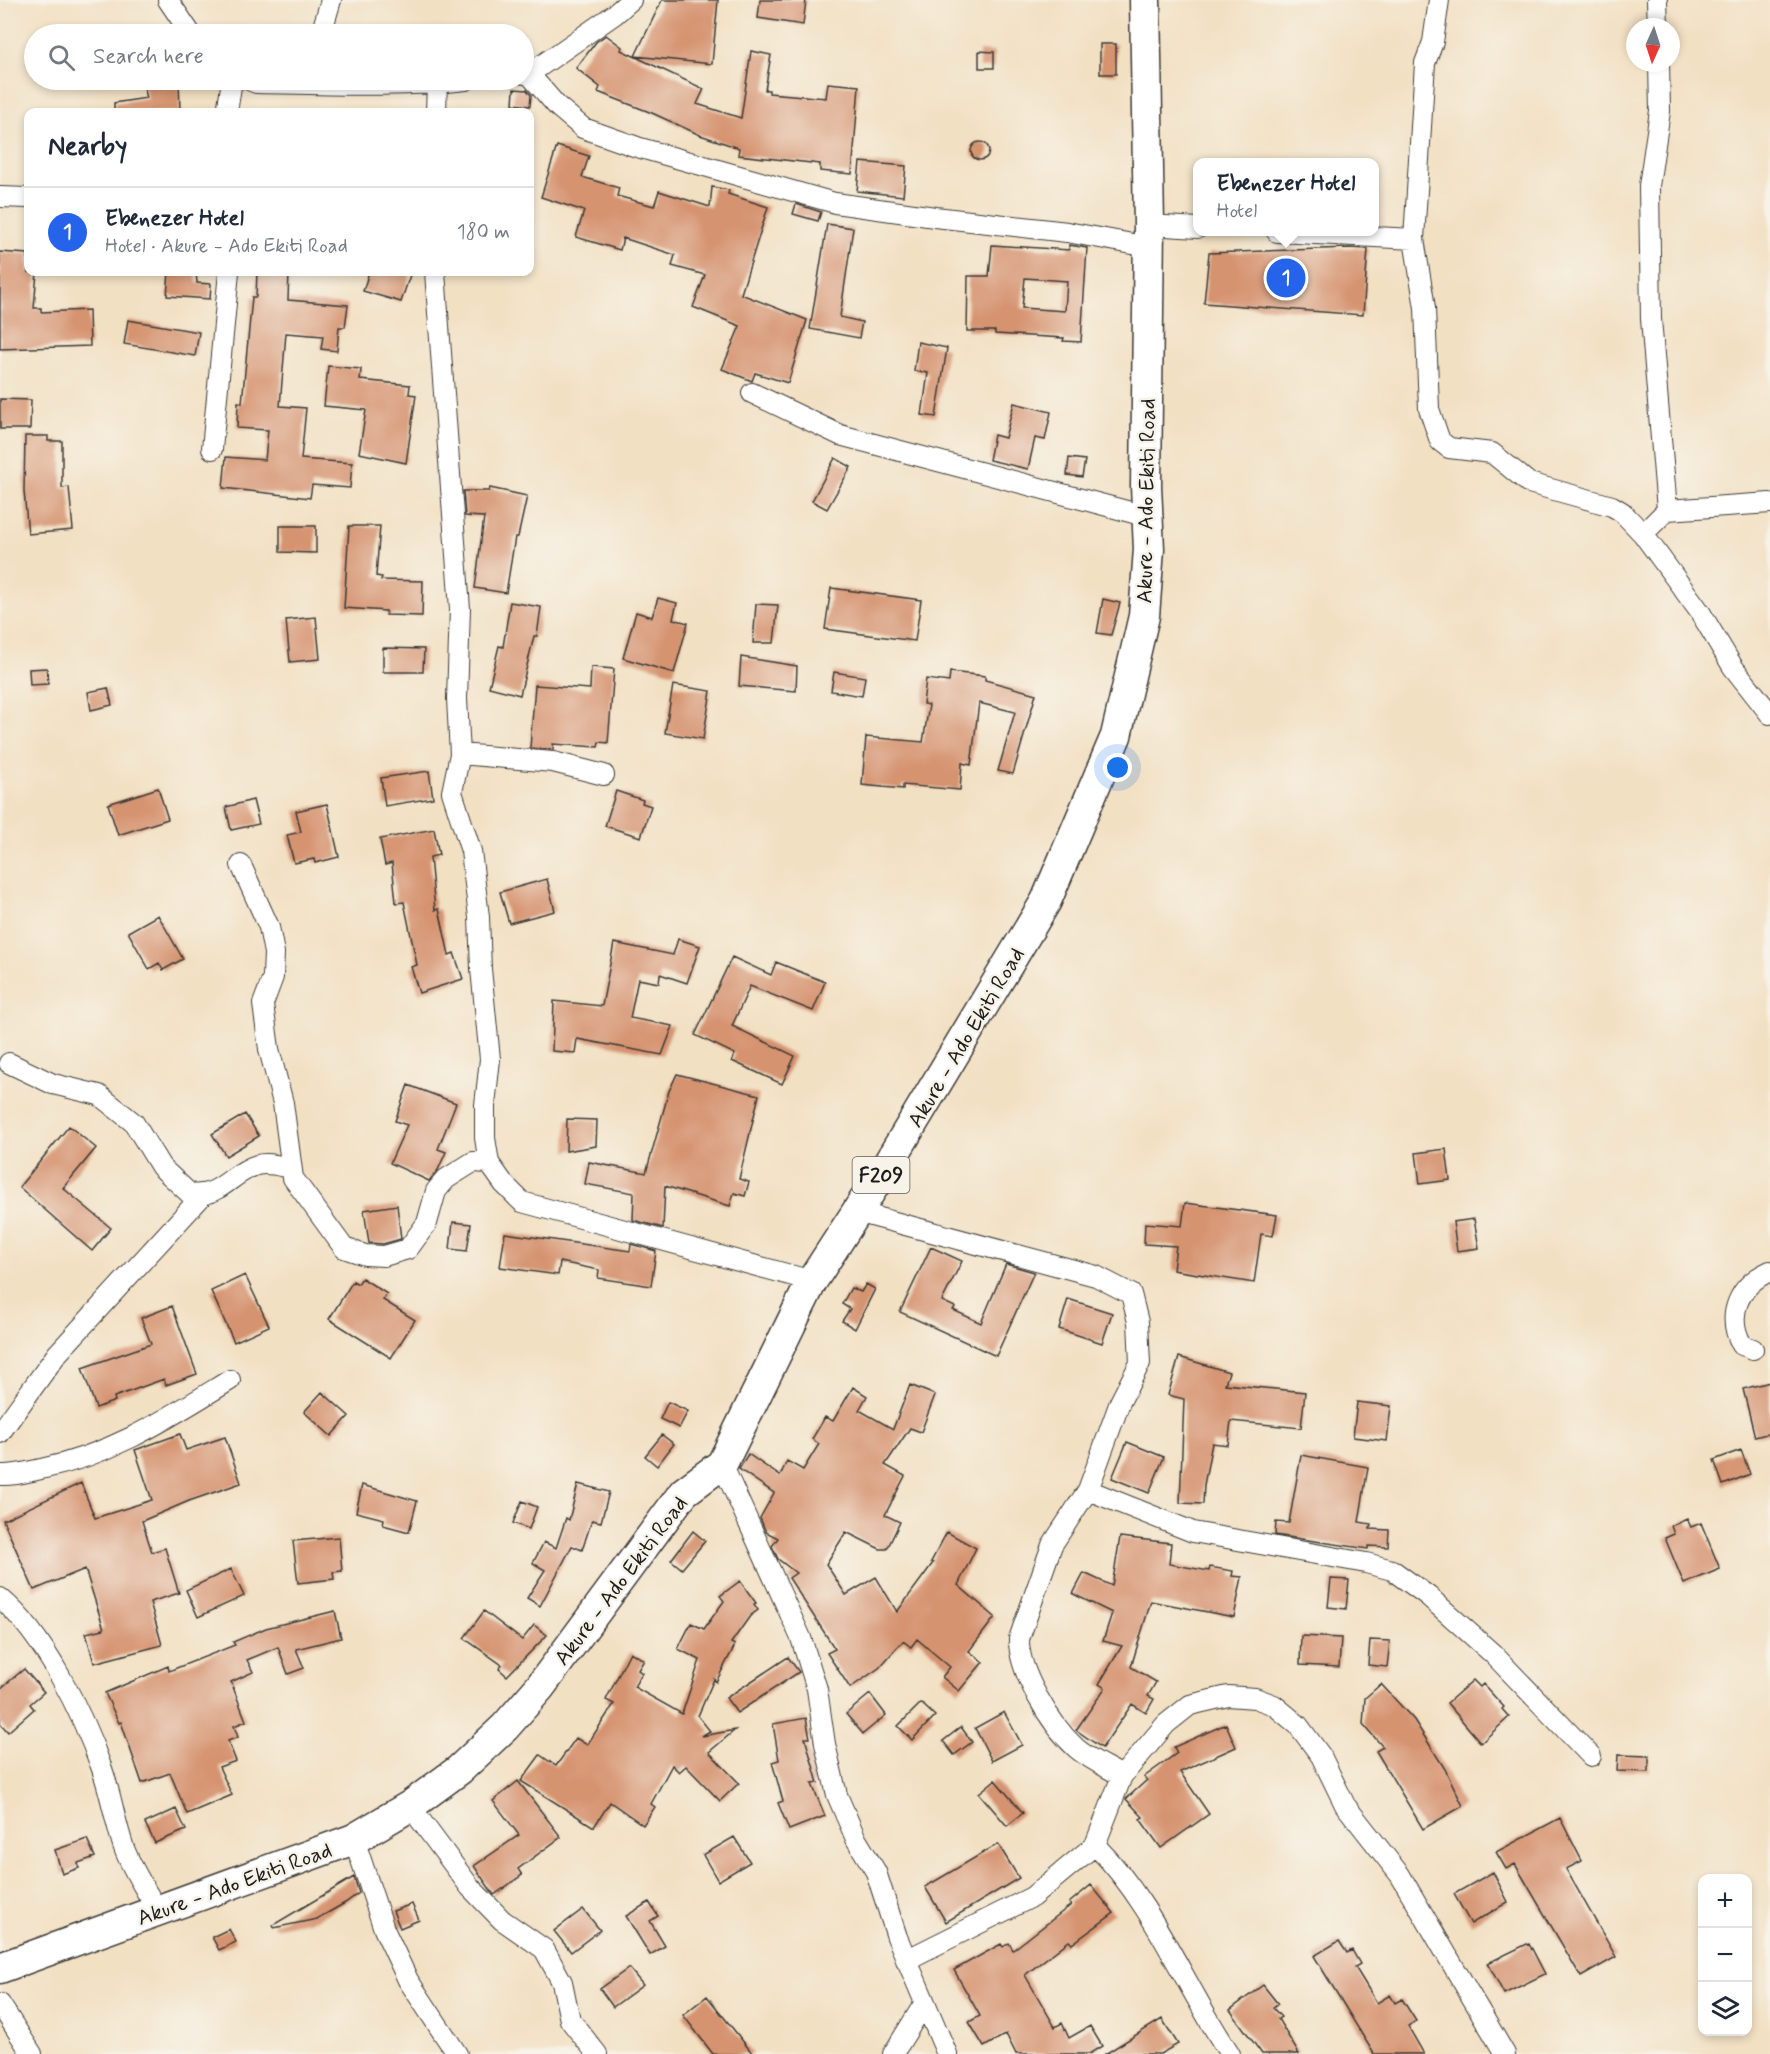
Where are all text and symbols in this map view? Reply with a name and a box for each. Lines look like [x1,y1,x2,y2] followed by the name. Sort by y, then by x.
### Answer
[1626,18,1680,72] north arrow
[24,24,534,90] search box
[45,41,78,74] icon: search
[93,43,204,71] text: Search here
[48,130,127,164] text: Nearby
[1193,158,1379,236] popup
[1217,170,1355,198] text: Ebenezer Hotel
[1217,198,1257,225] text: Hotel
[105,205,244,233] text: Ebenezer Hotel
[63,219,72,246] text: 1
[457,219,510,246] text: 180 m
[105,233,348,260] text: Hotel · Akure - Ado Ekiti Road
[1266,256,1306,300] pin: 1
[1131,398,1163,604] street label: Akure - Ado Ekiti Road
[1103,753,1132,782] your location
[902,943,1032,1133] street label: Akure - Ado Ekiti Road
[852,1157,910,1193] road number: F209
[549,1491,695,1672] street label: Akure - Ado Ekiti Road
[133,1837,336,1933] street label: Akure - Ado Ekiti Road
[1698,1874,1752,2036] map controls
[1698,1874,1752,1928] button: +
[1698,1928,1752,1982] button: −
[1698,1982,1752,2036] button: layers

